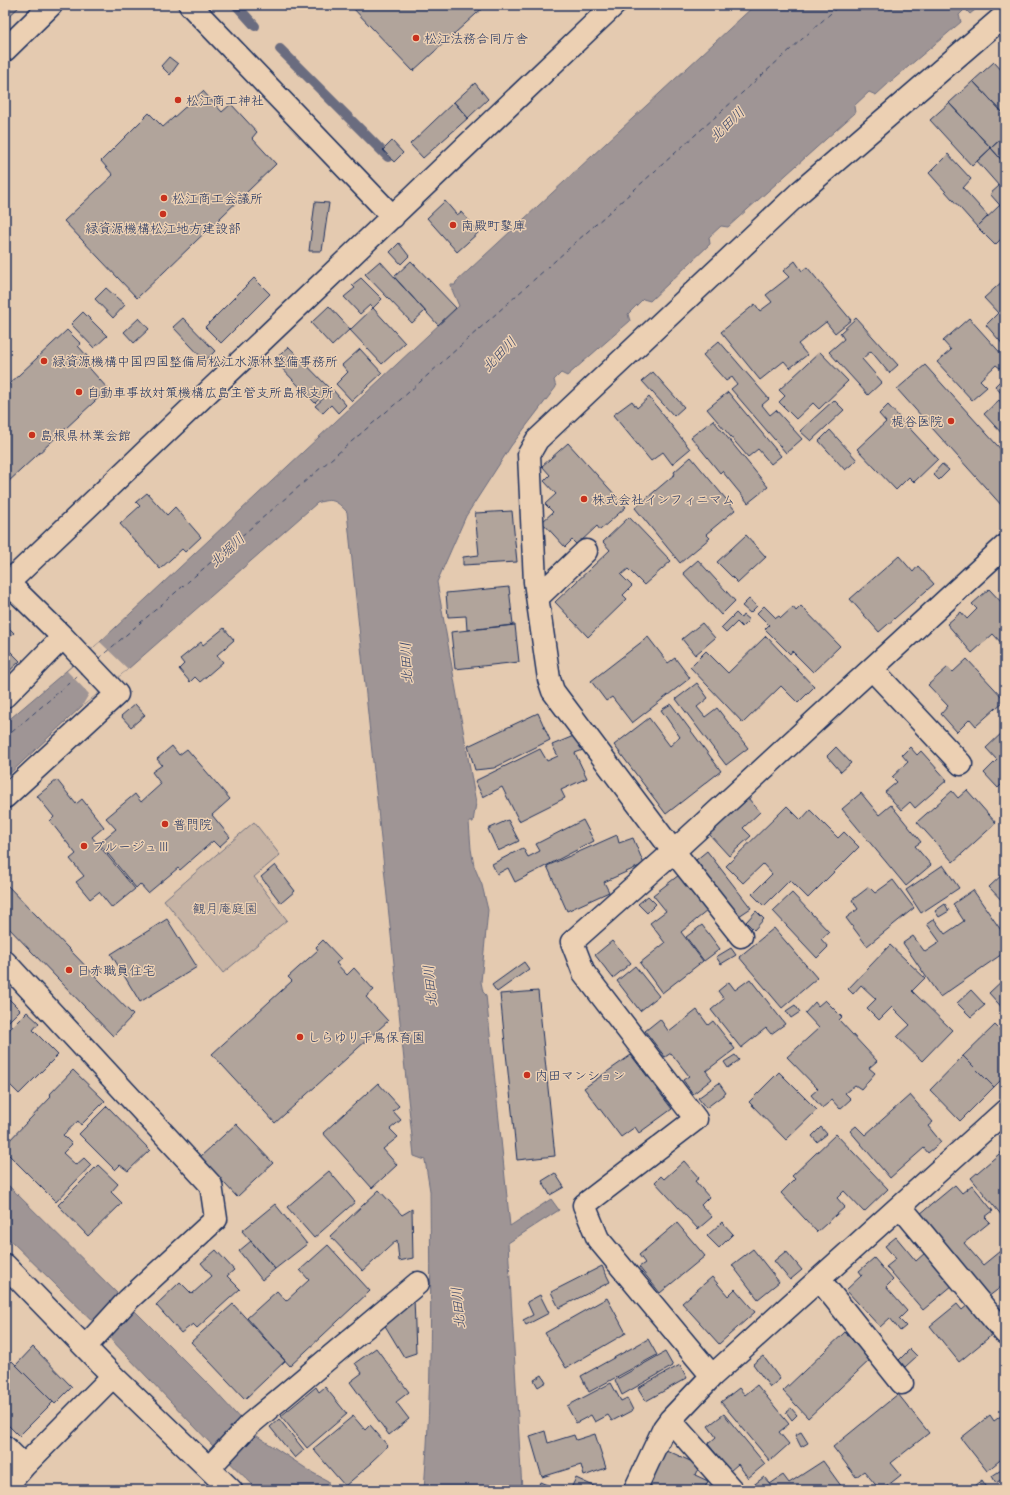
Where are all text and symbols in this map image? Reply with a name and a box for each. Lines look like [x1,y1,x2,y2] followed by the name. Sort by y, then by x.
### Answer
[424,29,528,46] place label: 松江法務合同庁舎
[411,33,421,43] marker: 松江法務合同庁舎
[186,91,264,108] place label: 松江商工神社
[173,95,183,105] marker: 松江商工神社
[705,102,748,145] water label: 北田川
[172,189,263,206] place label: 松江商工会議所
[159,193,169,203] marker: 松江商工会議所
[158,209,168,219] marker: 緑資源機構松江地方建設部
[461,216,526,233] place label: 南殿町鼕庫
[85,219,241,236] place label: 緑資源機構松江地方建設部
[448,220,458,230] marker: 南殿町鼕庫
[477,332,520,375] water label: 北田川
[52,352,338,369] place label: 緑資源機構中国四国整備局松江水源林整備事務所
[39,356,49,366] marker: 緑資源機構中国四国整備局松江水源林整備事務所
[87,383,334,400] place label: 自動車事故対策機構広島主管支所島根支所
[74,387,84,397] marker: 自動車事故対策機構広島主管支所島根支所
[891,412,943,429] place label: 梶谷医院
[946,416,956,426] marker: 梶谷医院
[40,426,131,443] place label: 島根県林業会館
[27,430,37,440] marker: 島根県林業会館
[592,490,735,507] place label: 株式会社インフィニマム
[579,494,589,504] marker: 株式会社インフィニマム
[205,529,249,571] water label: 北堀川
[395,642,416,684] water label: 北田川
[173,815,212,832] place label: 普門院
[160,819,170,829] marker: 普門院
[92,837,170,854] place label: ブルージュⅢ
[79,841,89,851] marker: ブルージュⅢ
[192,899,258,916] park label: 観月庵庭園
[77,961,155,978] place label: 日赤職員住宅
[418,964,441,1008] water label: 北田川
[64,965,74,975] marker: 日赤職員住宅
[308,1028,425,1045] place label: しらゆり千鳥保育園
[295,1032,305,1042] marker: しらゆり千鳥保育園
[535,1066,625,1083] place label: 内田マンション
[522,1070,532,1080] marker: 内田マンション
[446,1286,469,1330] water label: 北田川

